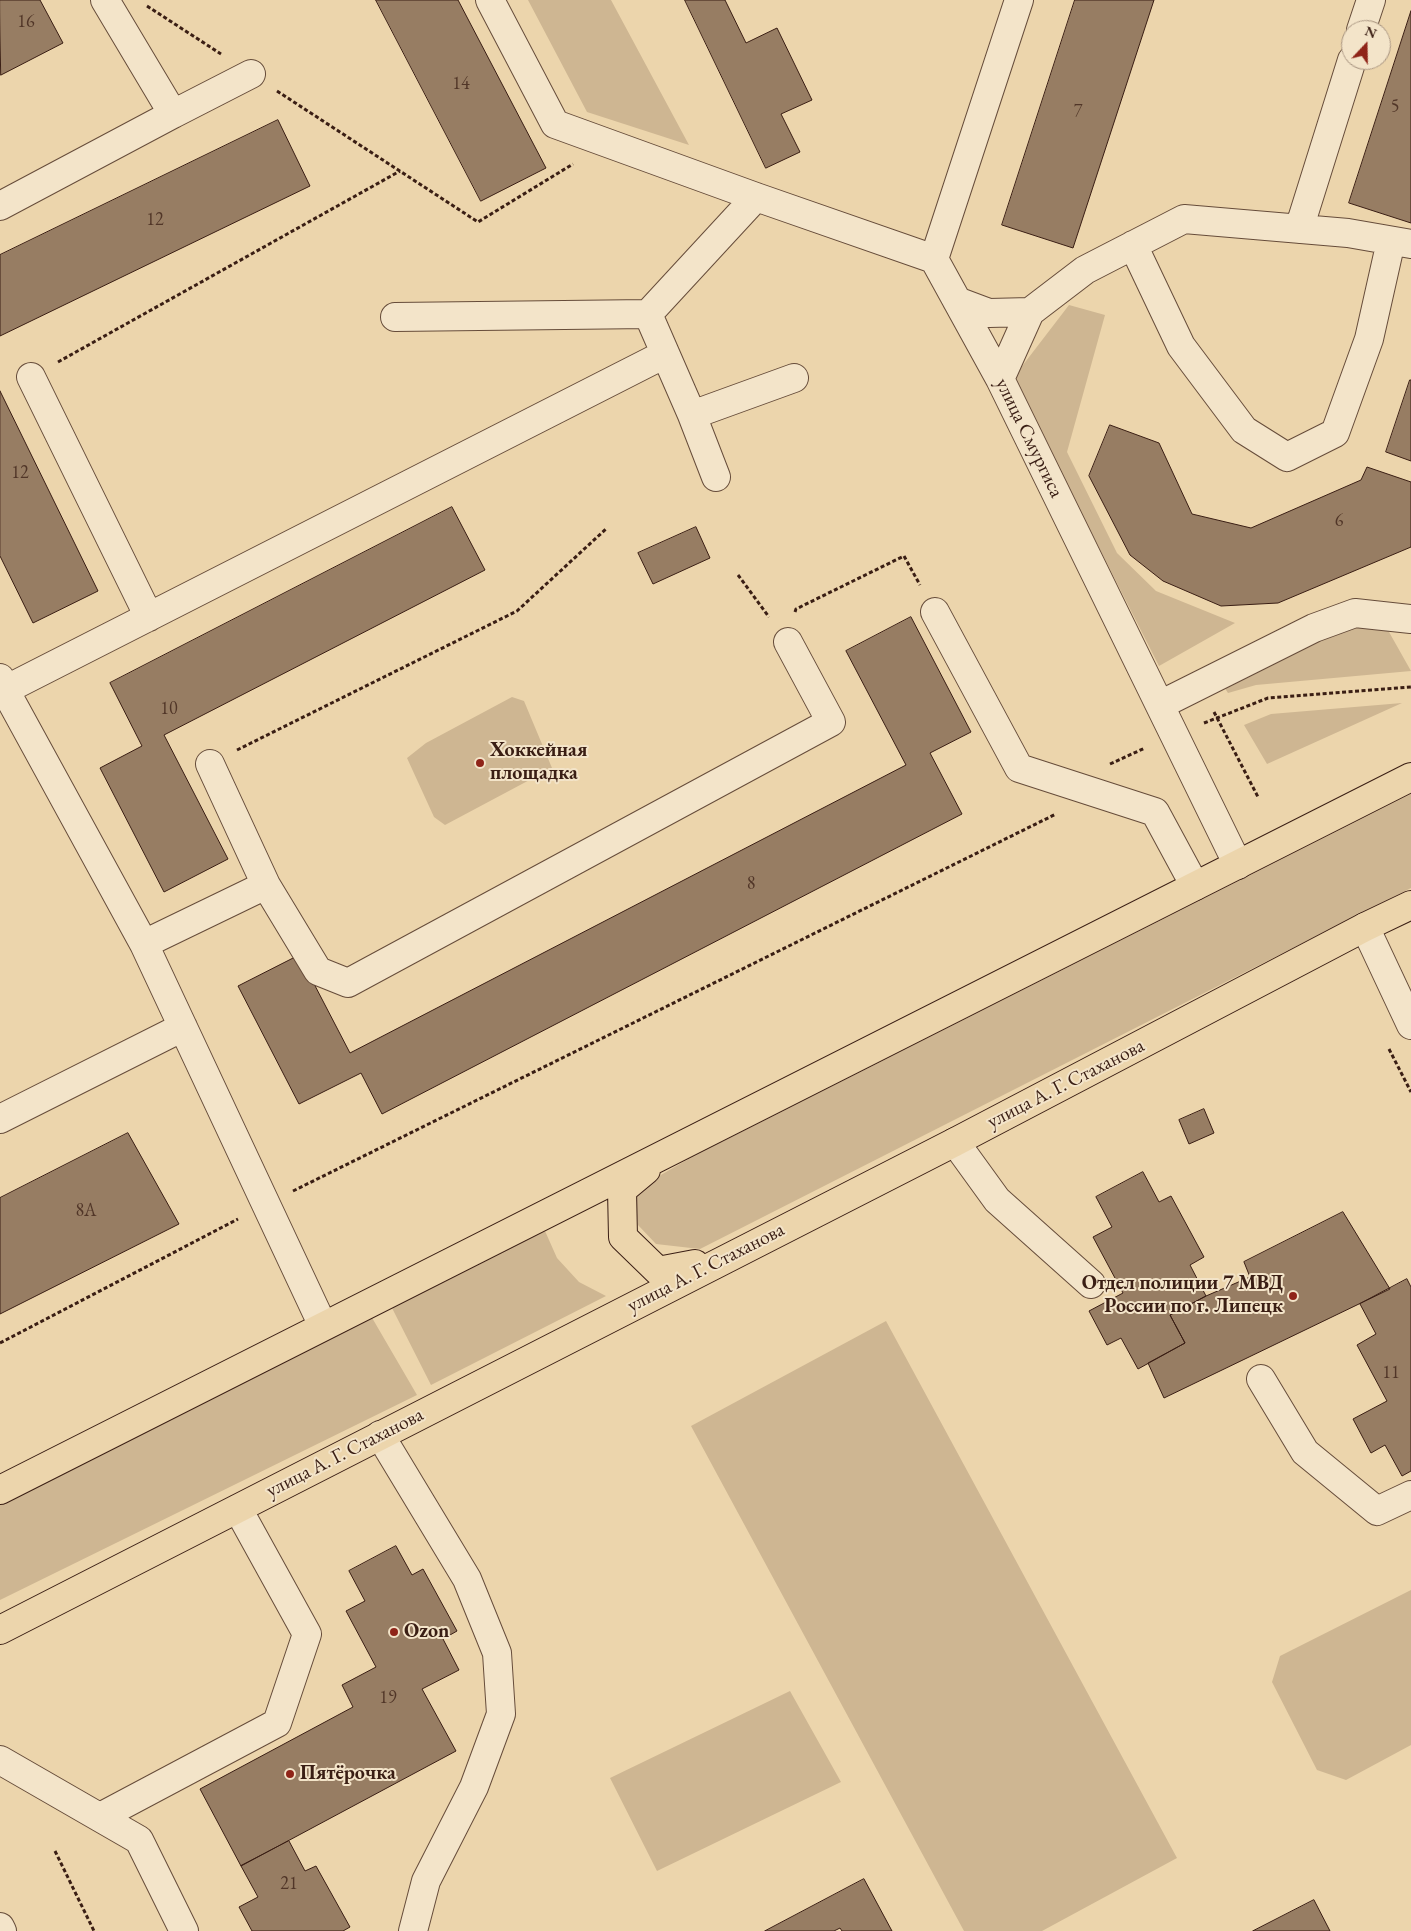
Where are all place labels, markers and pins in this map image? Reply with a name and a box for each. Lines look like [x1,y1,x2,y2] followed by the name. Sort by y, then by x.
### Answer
[490,739,588,786] place label: Хоккейная площадка
[474,757,486,769] marker: Хоккейная площадка
[1082,1272,1283,1319] place label: Отдел полиции 7 МВД России по г. Липецк
[1287,1290,1299,1302] marker: Отдел полиции 7 МВД России по г. Липецк
[404,1620,449,1644] place label: Ozon
[388,1626,400,1638] marker: Ozon
[300,1762,396,1786] place label: Пятёрочка
[284,1768,296,1780] marker: Пятёрочка

